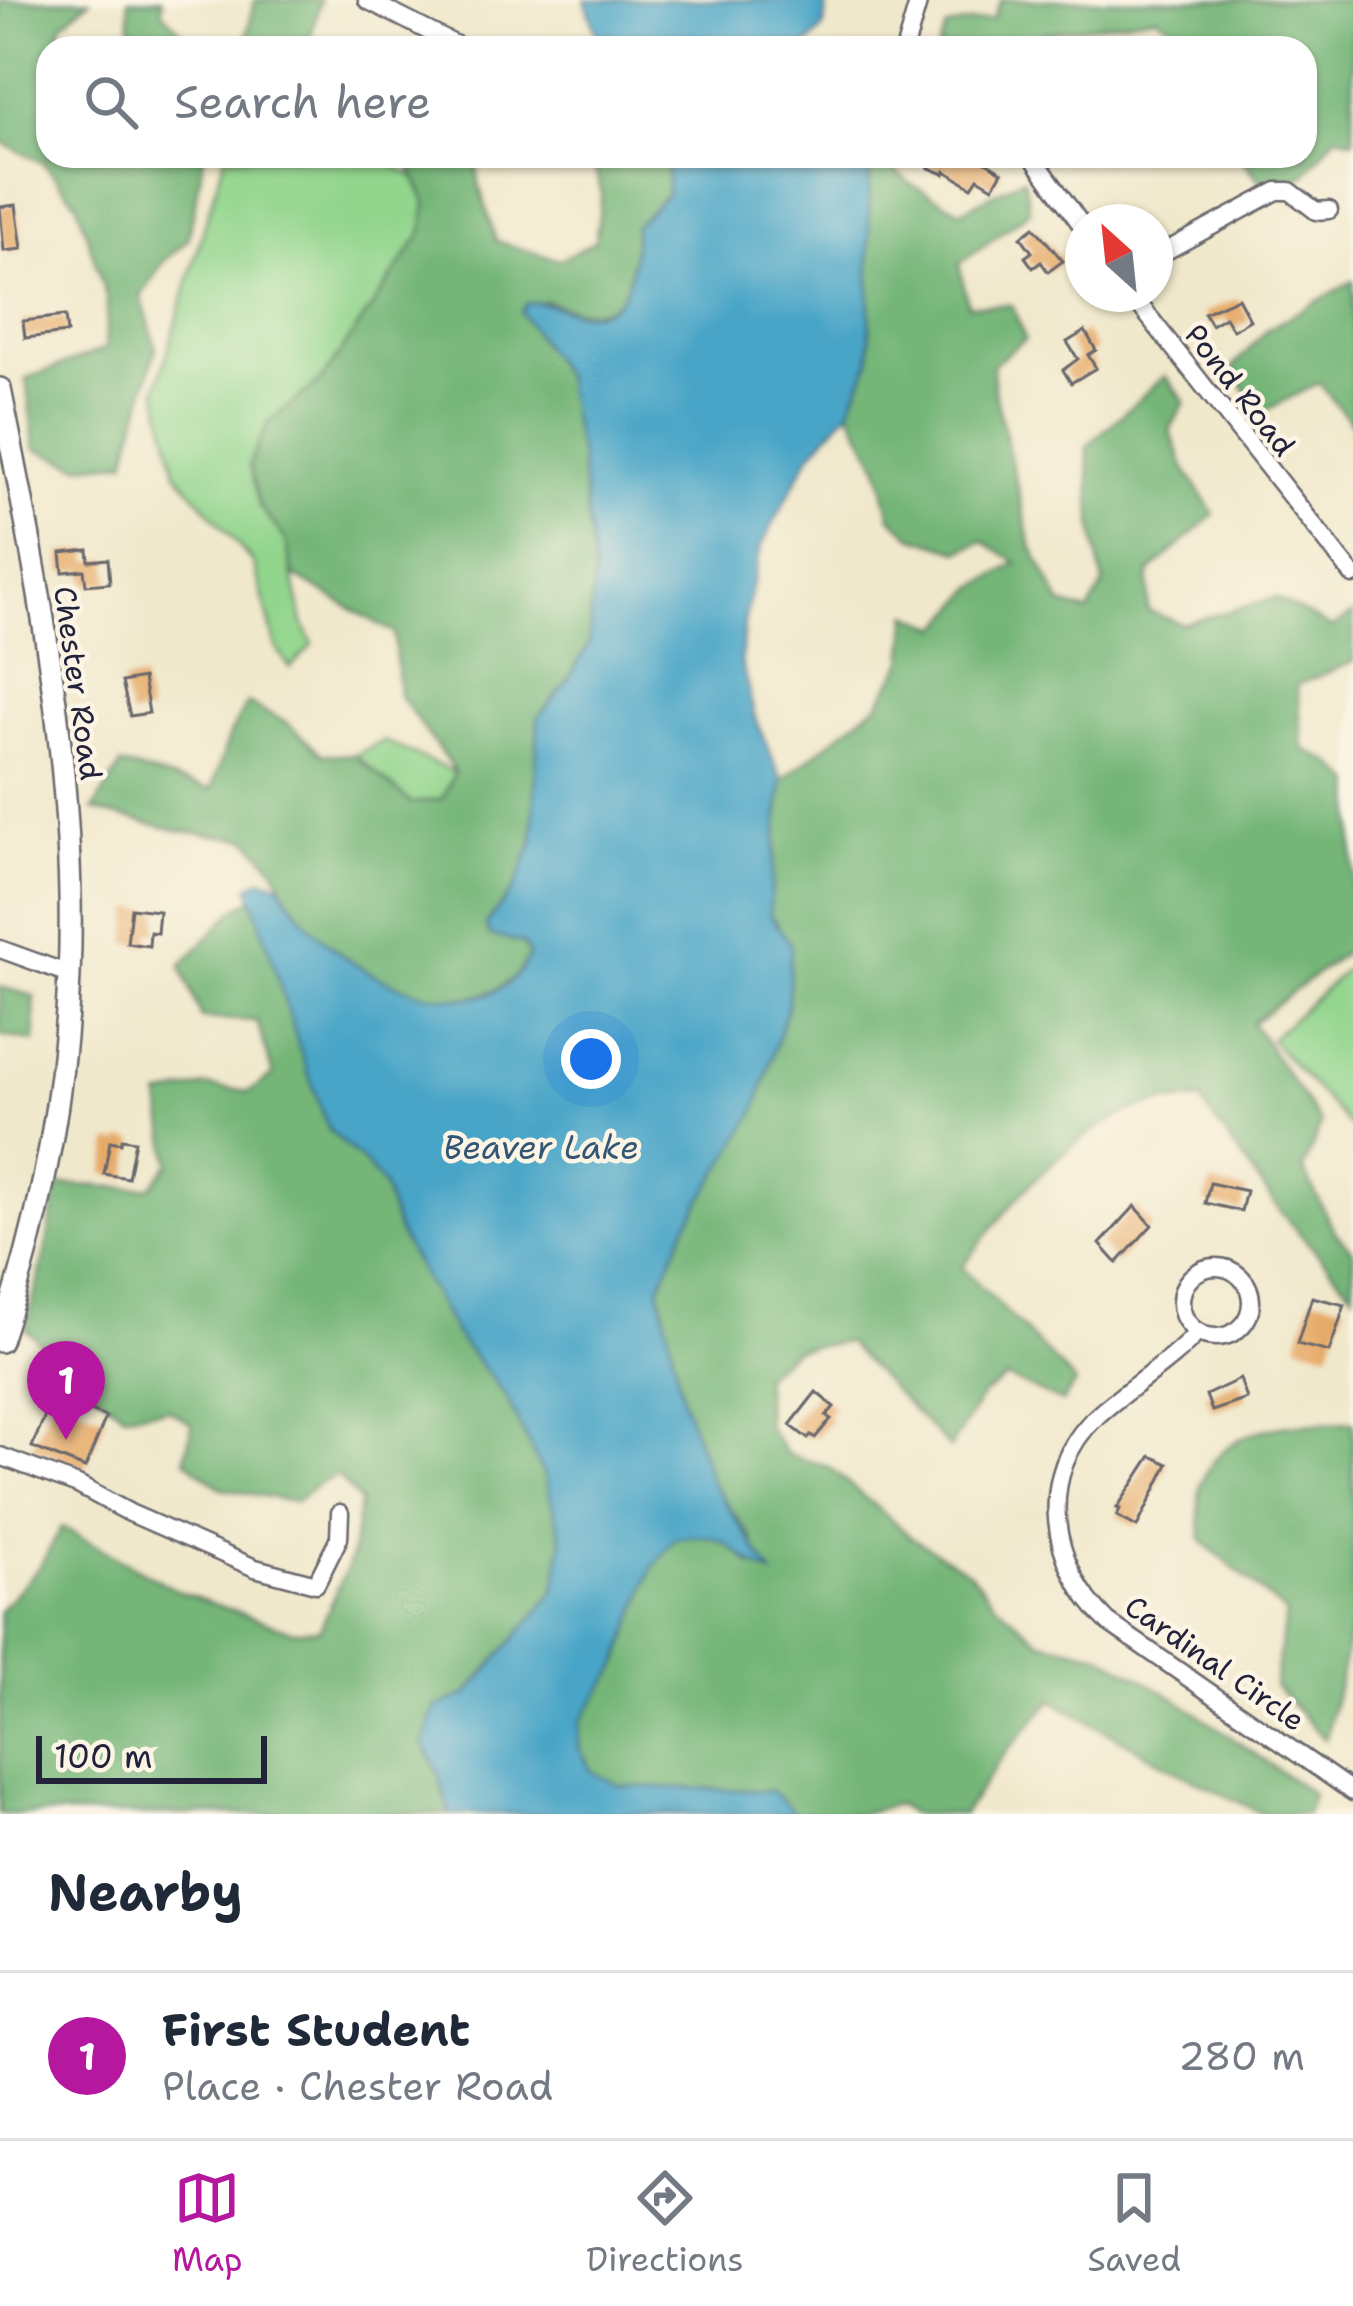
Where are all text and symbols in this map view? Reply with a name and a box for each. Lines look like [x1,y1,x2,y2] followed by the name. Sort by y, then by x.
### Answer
[36,36,1317,168] search box
[78,69,144,135] icon: search
[174,72,431,132] text: Search here
[1065,204,1173,312] north arrow
[1175,315,1305,465] street label: Pond Road
[44,583,112,783] street label: Chester Road
[561,1029,621,1089] your location
[443,1125,639,1170] water label: Beaver Lake
[27,1341,105,1440] pin: 1
[1117,1586,1313,1740] street label: Cardinal Circle
[36,1730,267,1783] scale bar
[54,1734,153,1779] text: 100 m
[48,1858,243,1926] text: Nearby
[162,2000,470,2060] text: First Student
[78,2030,96,2082] text: 1
[1178,2030,1305,2082] text: 280 m
[162,2060,553,2112] text: Place · Chester Road
[172,2165,243,2282] tab: Map
[586,2165,744,2282] tab: Directions
[1087,2165,1181,2282] tab: Saved

